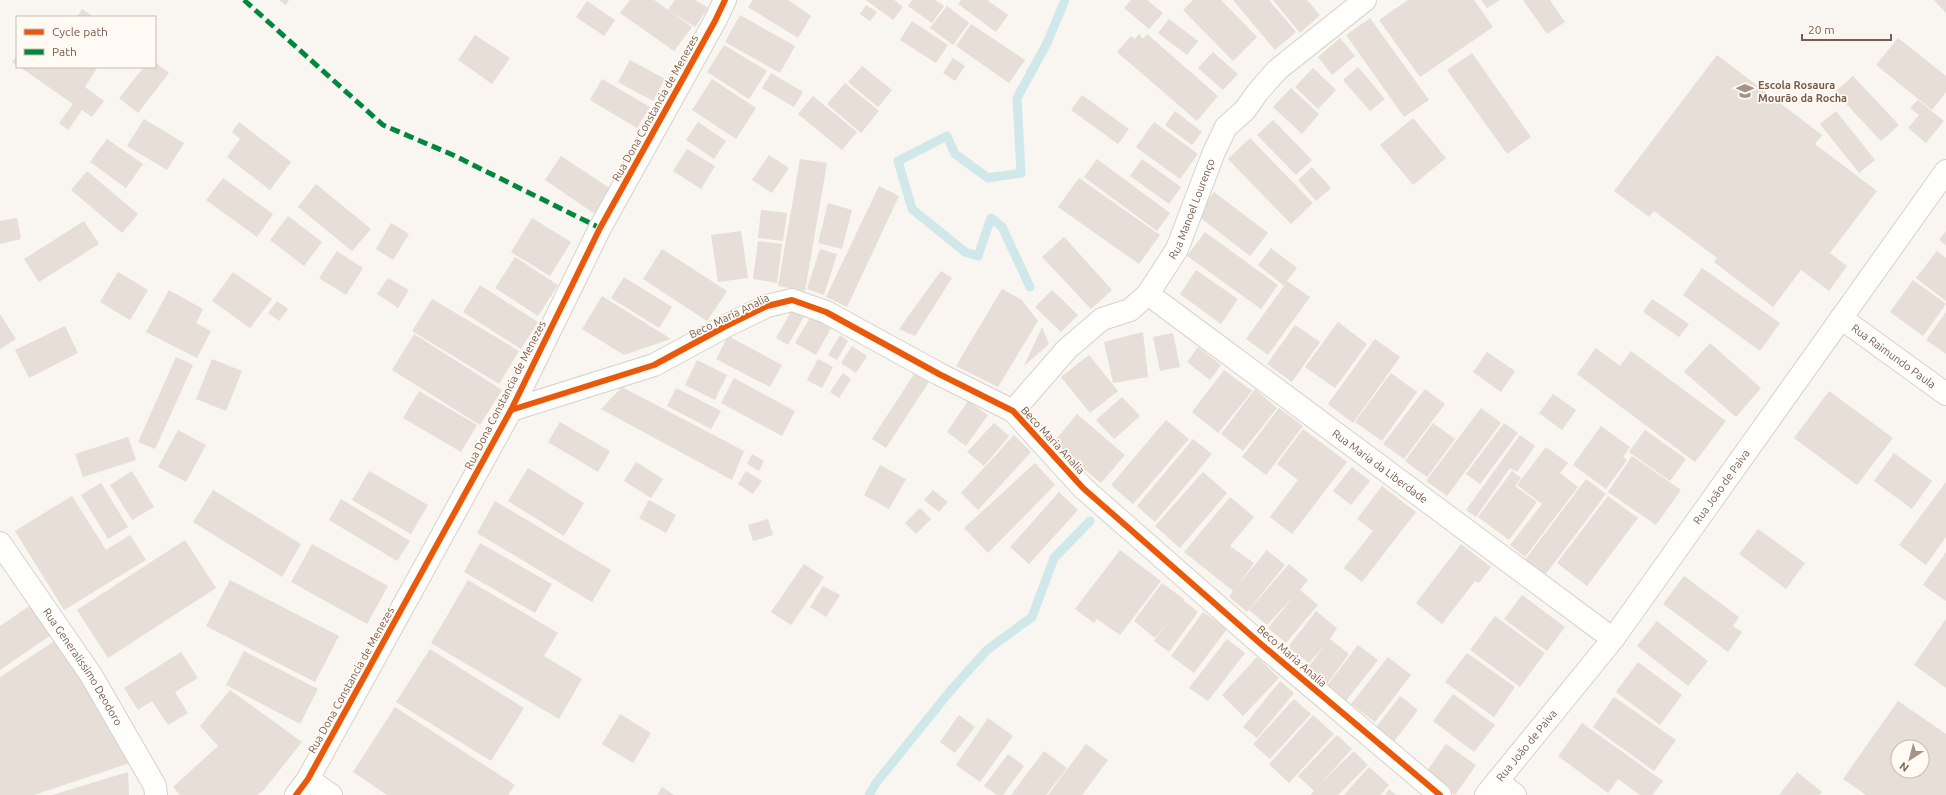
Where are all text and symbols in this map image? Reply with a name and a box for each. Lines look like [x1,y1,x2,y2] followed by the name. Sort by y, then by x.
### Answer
[16,16,156,68] legend
[1802,16,1891,42] scale bar
[1808,23,1835,36] text: 20 m
[52,25,108,38] text: Cycle path
[610,33,700,183] street label: Rua Dona Constancia de Menezes
[52,45,77,58] text: Path
[1758,79,1847,104] place label: Escola Rosaura Mourão da Rocha
[1735,81,1755,101] school or university icon: Escola Rosaura Mourão da Rocha
[1166,157,1217,261] street label: Rua Manoel Lourenço
[687,291,771,341] street label: Beco Maria Analia
[462,318,548,471] street label: Rua Dona Constancia de Menezes
[1849,322,1938,391] street label: Rua Raimundo Paula
[1019,404,1087,476] street label: Beco Maria Analia
[1330,427,1430,506] street label: Rua Maria da Liberdade
[1691,447,1752,526] street label: Rua João de Paiva
[306,605,396,755] street label: Rua Dona Constancia de Menezes
[41,606,125,728] street label: Rua Generalissimo Deodoro
[1255,623,1329,689] street label: Beco Maria Analia
[1494,707,1559,784] street label: Rua João de Paiva
[1890,739,1930,779] north arrow
[1897,760,1911,774] text: N

